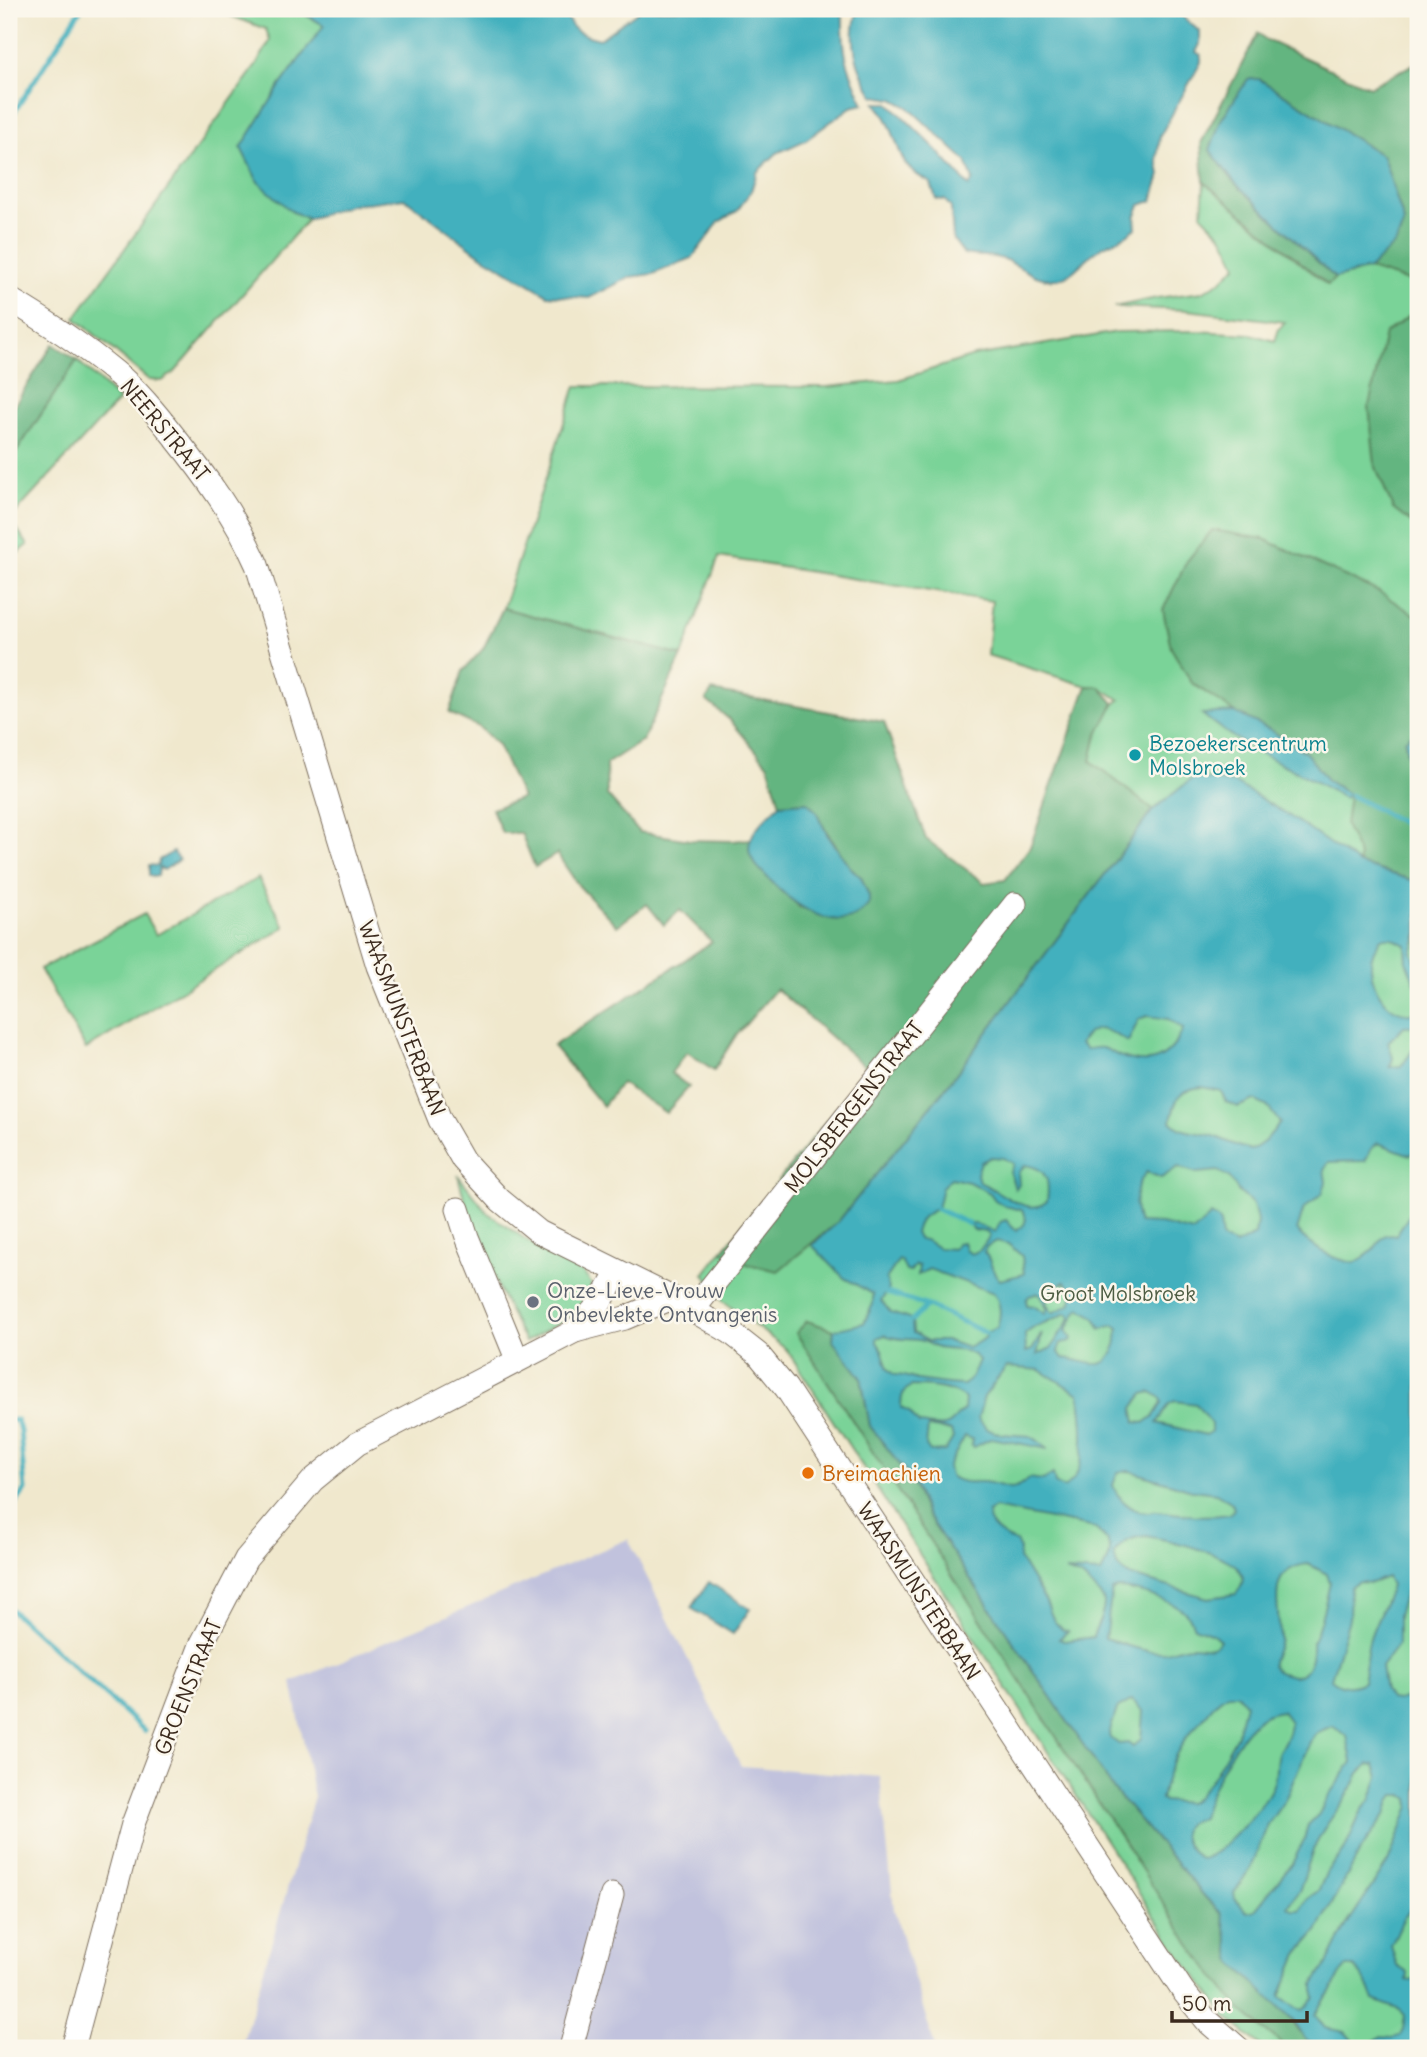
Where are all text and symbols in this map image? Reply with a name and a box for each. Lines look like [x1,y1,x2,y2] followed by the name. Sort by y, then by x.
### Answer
[114,373,216,487] street label: NEERSTRAAT
[1149,730,1327,781] place label: Bezoekerscentrum Molsbroek
[1127,747,1143,763] marker: Bezoekerscentrum Molsbroek
[352,917,452,1119] street label: WAASMUNSTERBAAN
[778,1016,930,1198] street label: MOLSBERGENSTRAAT
[547,1277,777,1328] place label: Onze-Lieve-Vrouw Onbevlekte Ontvangenis
[1040,1280,1196,1307] park label: Groot Molsbroek
[525,1294,541,1310] marker: Onze-Lieve-Vrouw Onbevlekte Ontvangenis
[822,1460,941,1487] place label: Breimachien
[800,1465,816,1481] marker: Breimachien
[851,1497,987,1685] street label: WAASMUNSTERBAAN
[148,1615,228,1759] street label: GROENSTRAAT
[1172,1980,1306,2024] scale bar
[1182,1990,1231,2017] text: 50 m

